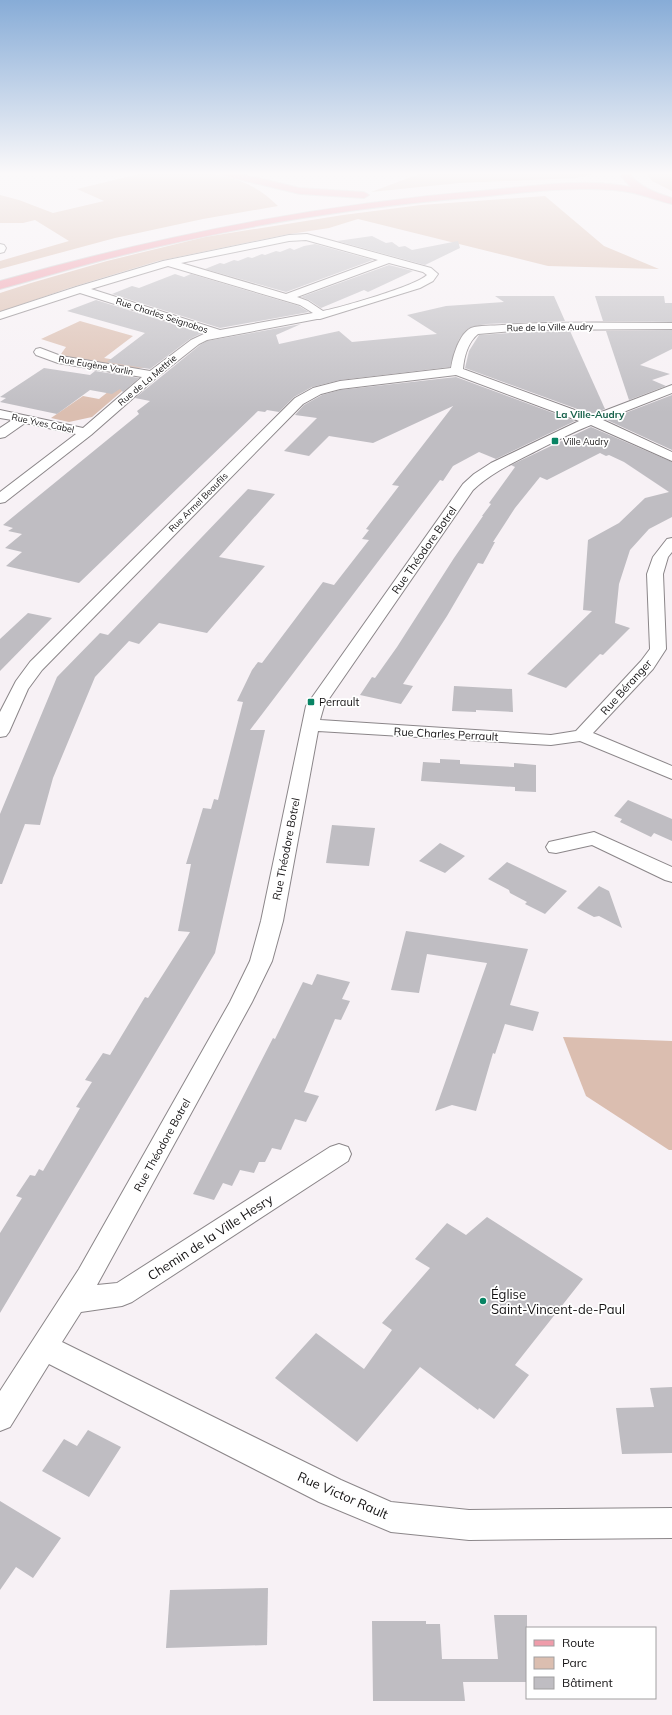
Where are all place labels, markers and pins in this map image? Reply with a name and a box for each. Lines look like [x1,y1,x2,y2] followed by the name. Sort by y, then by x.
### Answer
[550,436,560,446] marker: Ville Audry
[563,436,609,448] place label: Ville Audry
[319,695,359,709] place label: Perrault
[306,697,316,707] marker: Perrault
[491,1286,625,1317] place label: Église Saint-Vincent-de-Paul
[478,1296,488,1306] marker: Église Saint-Vincent-de-Paul

